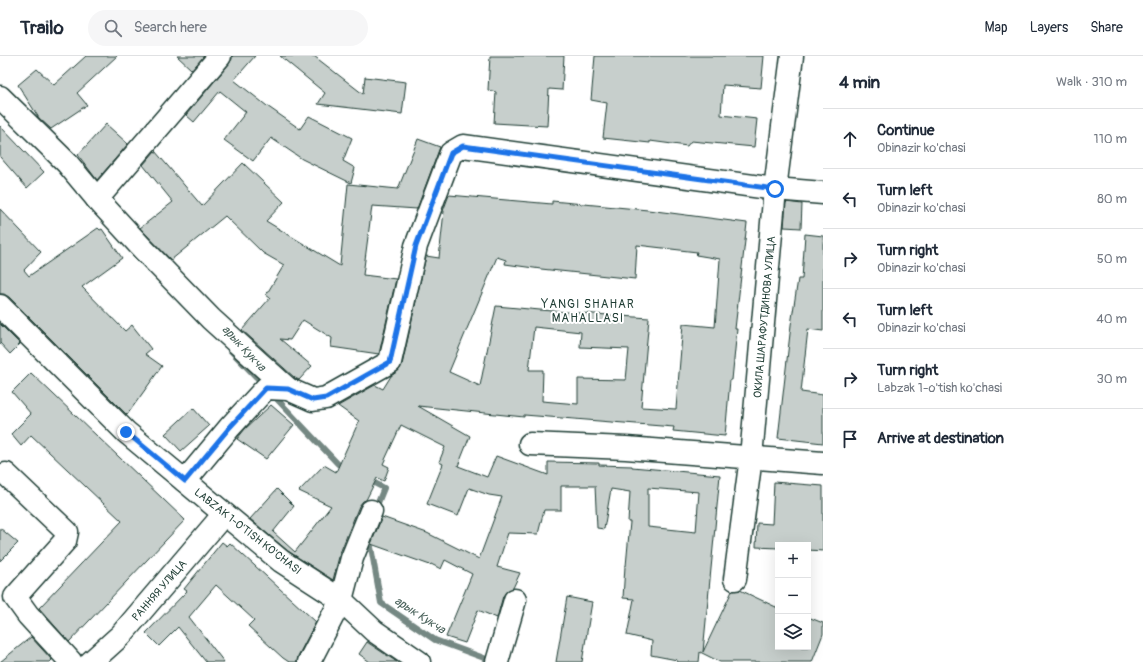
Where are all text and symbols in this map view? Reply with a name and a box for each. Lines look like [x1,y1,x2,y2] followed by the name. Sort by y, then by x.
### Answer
[88,10,368,46] search box
[20,16,64,40] text: Trailo
[102,17,124,39] icon: search
[134,18,207,37] text: Search here
[985,19,1008,36] text: Map
[1030,19,1068,36] text: Layers
[1090,19,1123,36] text: Share
[839,72,880,93] text: 4 min
[1056,74,1127,90] text: Walk · 310 m
[877,121,935,140] text: Continue
[839,128,861,150] icon: ahead
[1094,131,1127,147] text: 110 m
[877,140,966,156] text: Obinazir ko'chasi
[766,180,784,198] route start
[877,181,933,200] text: Turn left
[839,188,861,210] icon: left
[1097,191,1127,207] text: 80 m
[877,200,966,216] text: Obinazir ko'chasi
[751,236,778,399] street label: ОКИЛА ШАРАФУТДИНОВА УЛИЦА
[877,241,938,260] text: Turn right
[839,248,861,270] icon: right
[1097,251,1127,267] text: 50 m
[877,260,966,276] text: Obinazir ko'chasi
[540,297,635,326] district label: YANGI SHAHAR MAHALLASI
[877,301,933,320] text: Turn left
[839,308,861,330] icon: left
[1096,311,1127,327] text: 40 m
[877,320,966,336] text: Obinazir ko'chasi
[218,322,270,376] water label: арык Кукча
[877,361,938,380] text: Turn right
[839,368,861,390] icon: right
[1097,371,1127,387] text: 30 m
[877,380,1002,396] text: Labzak 1-o'tish ko'chasi
[117,423,135,441] route end
[839,428,861,450] icon: arrive
[877,429,1004,448] text: Arrive at destination
[192,486,304,577] street label: LABZAK 1-O'TISH KO'CHASI
[775,542,811,650] map controls
[775,542,811,578] button: +
[129,557,189,623] street label: РАННЯЯ УЛИЦА
[775,578,811,614] button: −
[391,593,449,638] water label: арык Кукча
[775,614,811,650] button: layers

